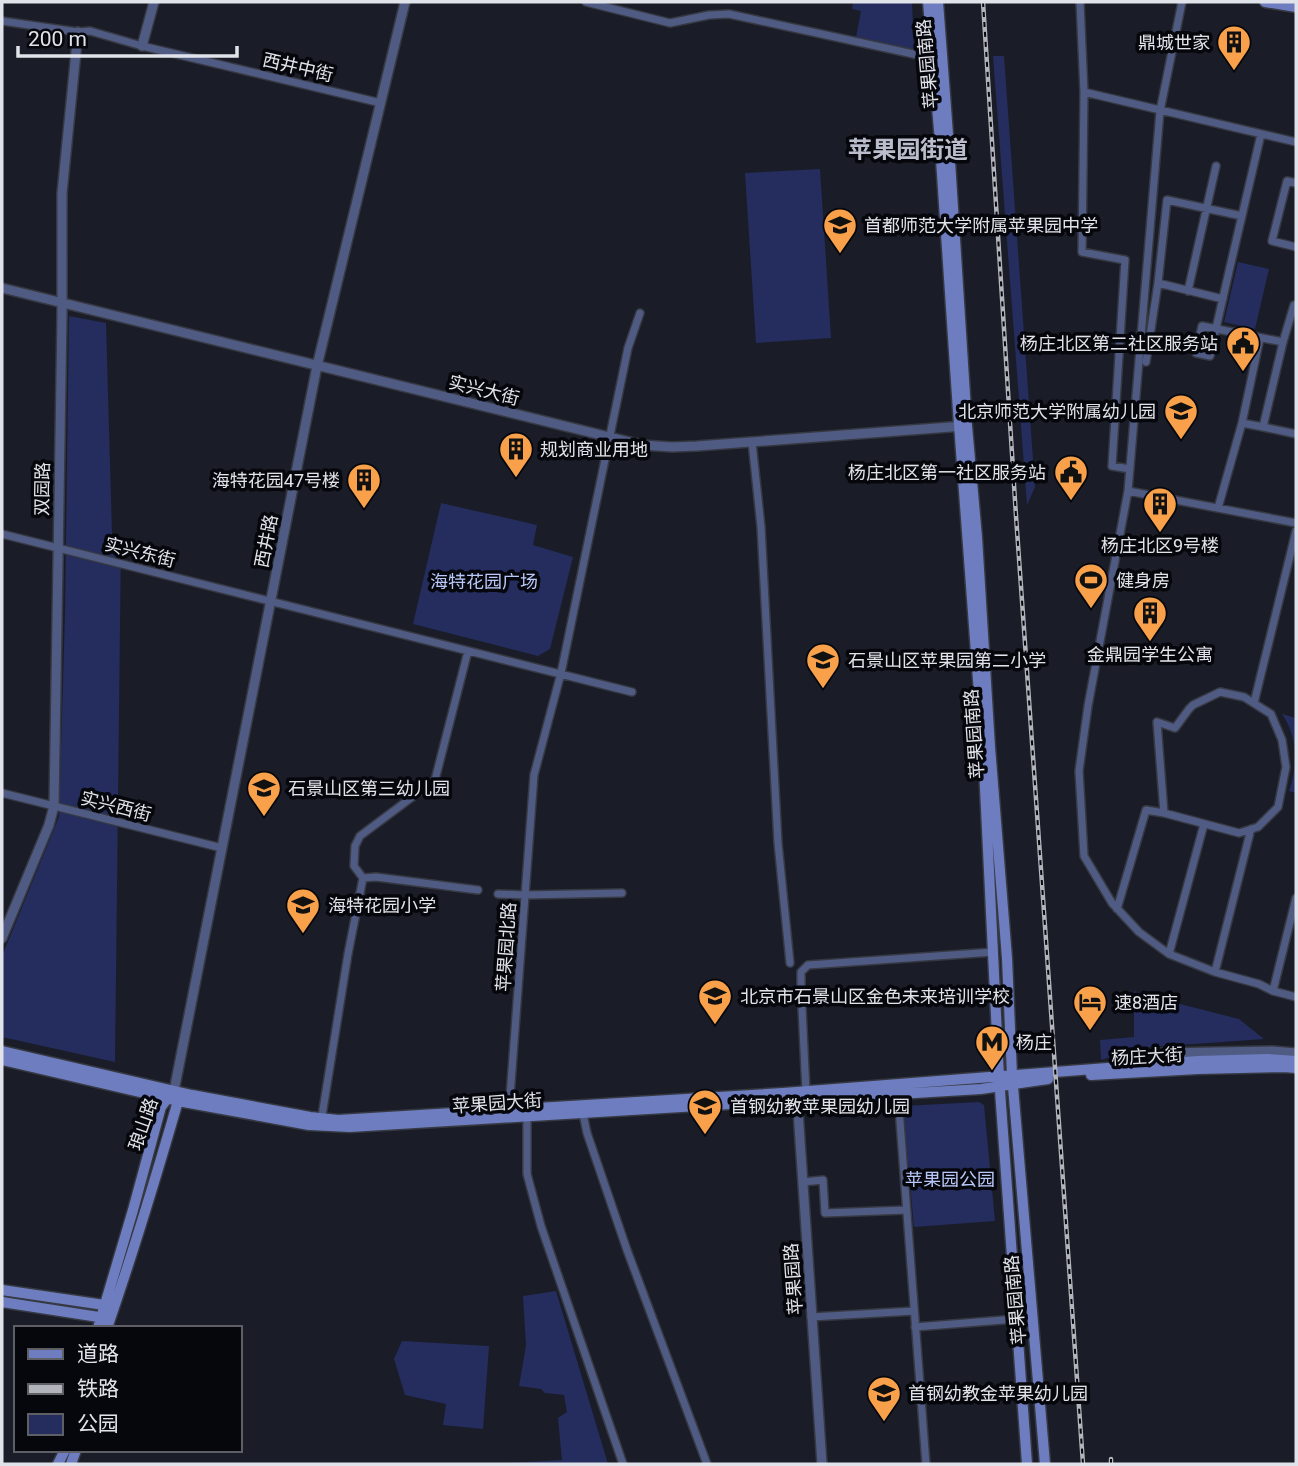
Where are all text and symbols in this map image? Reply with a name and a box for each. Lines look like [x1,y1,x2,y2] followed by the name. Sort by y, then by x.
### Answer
[18,14,236,58] scale bar
[913,18,941,110] street label: 苹果园南路
[1215,23,1253,72] building icon: 鼎城世家
[28,27,87,51] text: 200 m
[1138,32,1210,53] place label: 鼎城世家
[261,49,335,85] street label: 西井中街
[848,136,968,164] district label: 苹果园街道
[821,206,859,255] school or university icon: 首都师范大学附属苹果园中学
[864,215,1098,236] place label: 首都师范大学附属苹果园中学
[1224,324,1262,373] public building icon: 杨庄北区第二社区服务站
[1020,333,1218,354] place label: 杨庄北区第二社区服务站
[447,371,521,409] street label: 实兴大街
[1162,392,1200,441] school or university icon: 北京师范大学附属幼儿园
[958,401,1156,422] place label: 北京师范大学附属幼儿园
[497,430,535,479] building icon: 规划商业用地
[540,439,648,460] place label: 规划商业用地
[1052,453,1090,502] public building icon: 杨庄北区第一社区服务站
[345,461,383,510] building icon: 海特花园47号楼
[31,462,53,516] street label: 双园路
[848,462,1046,483] place label: 杨庄北区第一社区服务站
[212,470,340,491] place label: 海特花园47号楼
[1141,485,1179,534] building icon: 杨庄北区9号楼
[251,512,281,570] street label: 西井路
[103,533,177,571] street label: 实兴东街
[1101,535,1219,556] place label: 杨庄北区9号楼
[1072,561,1110,610] sports icon: 健身房
[1116,570,1170,591] place label: 健身房
[430,571,538,592] park label: 海特花园广场
[1131,594,1169,643] building icon: 金鼎园学生公寓
[804,641,842,690] school or university icon: 石景山区苹果园第二小学
[1087,644,1213,665] place label: 金鼎园学生公寓
[848,650,1046,671] place label: 石景山区苹果园第二小学
[960,688,988,780] street label: 苹果园南路
[245,769,283,818] school or university icon: 石景山区第三幼儿园
[288,778,450,799] place label: 石景山区第三幼儿园
[79,787,153,825] street label: 实兴西街
[284,886,322,935] school or university icon: 海特花园小学
[328,895,436,916] place label: 海特花园小学
[492,901,520,993] street label: 苹果园北路
[696,977,734,1026] school or university icon: 北京市石景山区金色未来培训学校
[1071,983,1109,1032] hotel icon: 速8酒店
[740,986,1010,1007] place label: 北京市石景山区金色未来培训学校
[1114,992,1178,1013] place label: 速8酒店
[973,1023,1011,1072] metro station icon: 杨庄
[1016,1032,1052,1053] place label: 杨庄
[1110,1044,1184,1068] street label: 杨庄大街
[686,1087,724,1136] school or university icon: 首钢幼教苹果园幼儿园
[451,1089,543,1117] street label: 苹果园大街
[124,1095,162,1153] street label: 琅山路
[730,1096,910,1117] place label: 首钢幼教苹果园幼儿园
[905,1169,995,1190] park label: 苹果园公园
[780,1242,806,1316] street label: 苹果园路
[1001,1254,1029,1346] street label: 苹果园南路
[14,1326,242,1452] legend
[77,1342,119,1366] text: 道路
[865,1374,903,1423] school or university icon: 首钢幼教金苹果幼儿园
[77,1377,119,1401] text: 铁路
[908,1383,1088,1404] place label: 首钢幼教金苹果幼儿园
[77,1412,119,1436] text: 公园

